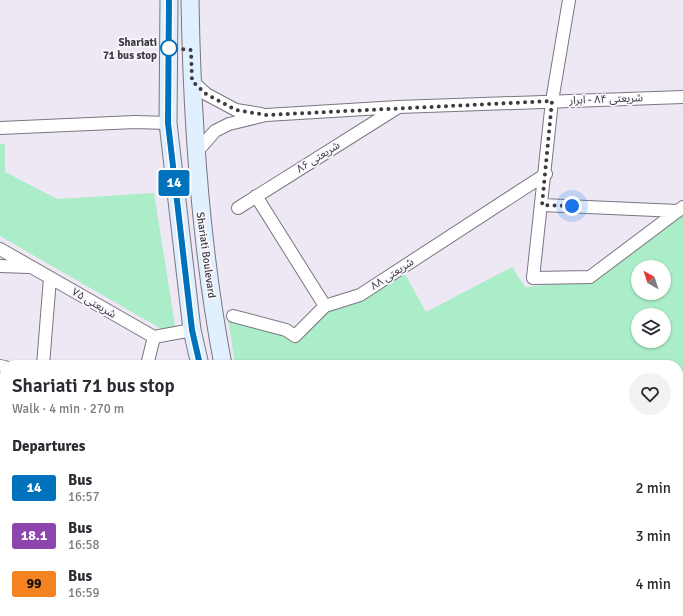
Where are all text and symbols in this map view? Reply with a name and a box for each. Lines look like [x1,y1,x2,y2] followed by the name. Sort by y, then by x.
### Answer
[103,36,157,62] place label: Shariati 71 bus stop
[160,39,178,57] marker: Shariati 71 bus stop
[568,91,644,107] street label: شریعتی ۸۴ - ابرار
[294,138,343,176] street label: شریعتی ۸۶
[156,170,192,196] line badge: 14
[166,174,182,191] text: 14
[562,196,582,216] your location
[194,211,219,299] street label: Shariati Boulevard
[368,255,416,293] street label: شریعتی ۸۸
[631,260,671,300] north arrow
[631,260,671,348] map controls
[70,285,119,321] street label: شریعتی ۷۵
[631,308,671,348] button: layers
[629,373,671,415] button: heart
[12,374,175,398] text: Shariati 71 bus stop
[12,401,124,417] text: Walk · 4 min · 270 m
[12,437,85,455] text: Departures
[68,471,92,489] text: Bus
[26,479,42,496] text: 14
[635,479,671,497] text: 2 min
[68,489,100,505] text: 16:57
[68,519,92,537] text: Bus
[21,527,47,544] text: 18.1
[635,527,671,545] text: 3 min
[68,537,100,553] text: 16:58
[68,567,92,585] text: Bus
[26,575,42,592] text: 99
[635,575,671,593] text: 4 min
[68,585,100,601] text: 16:59

